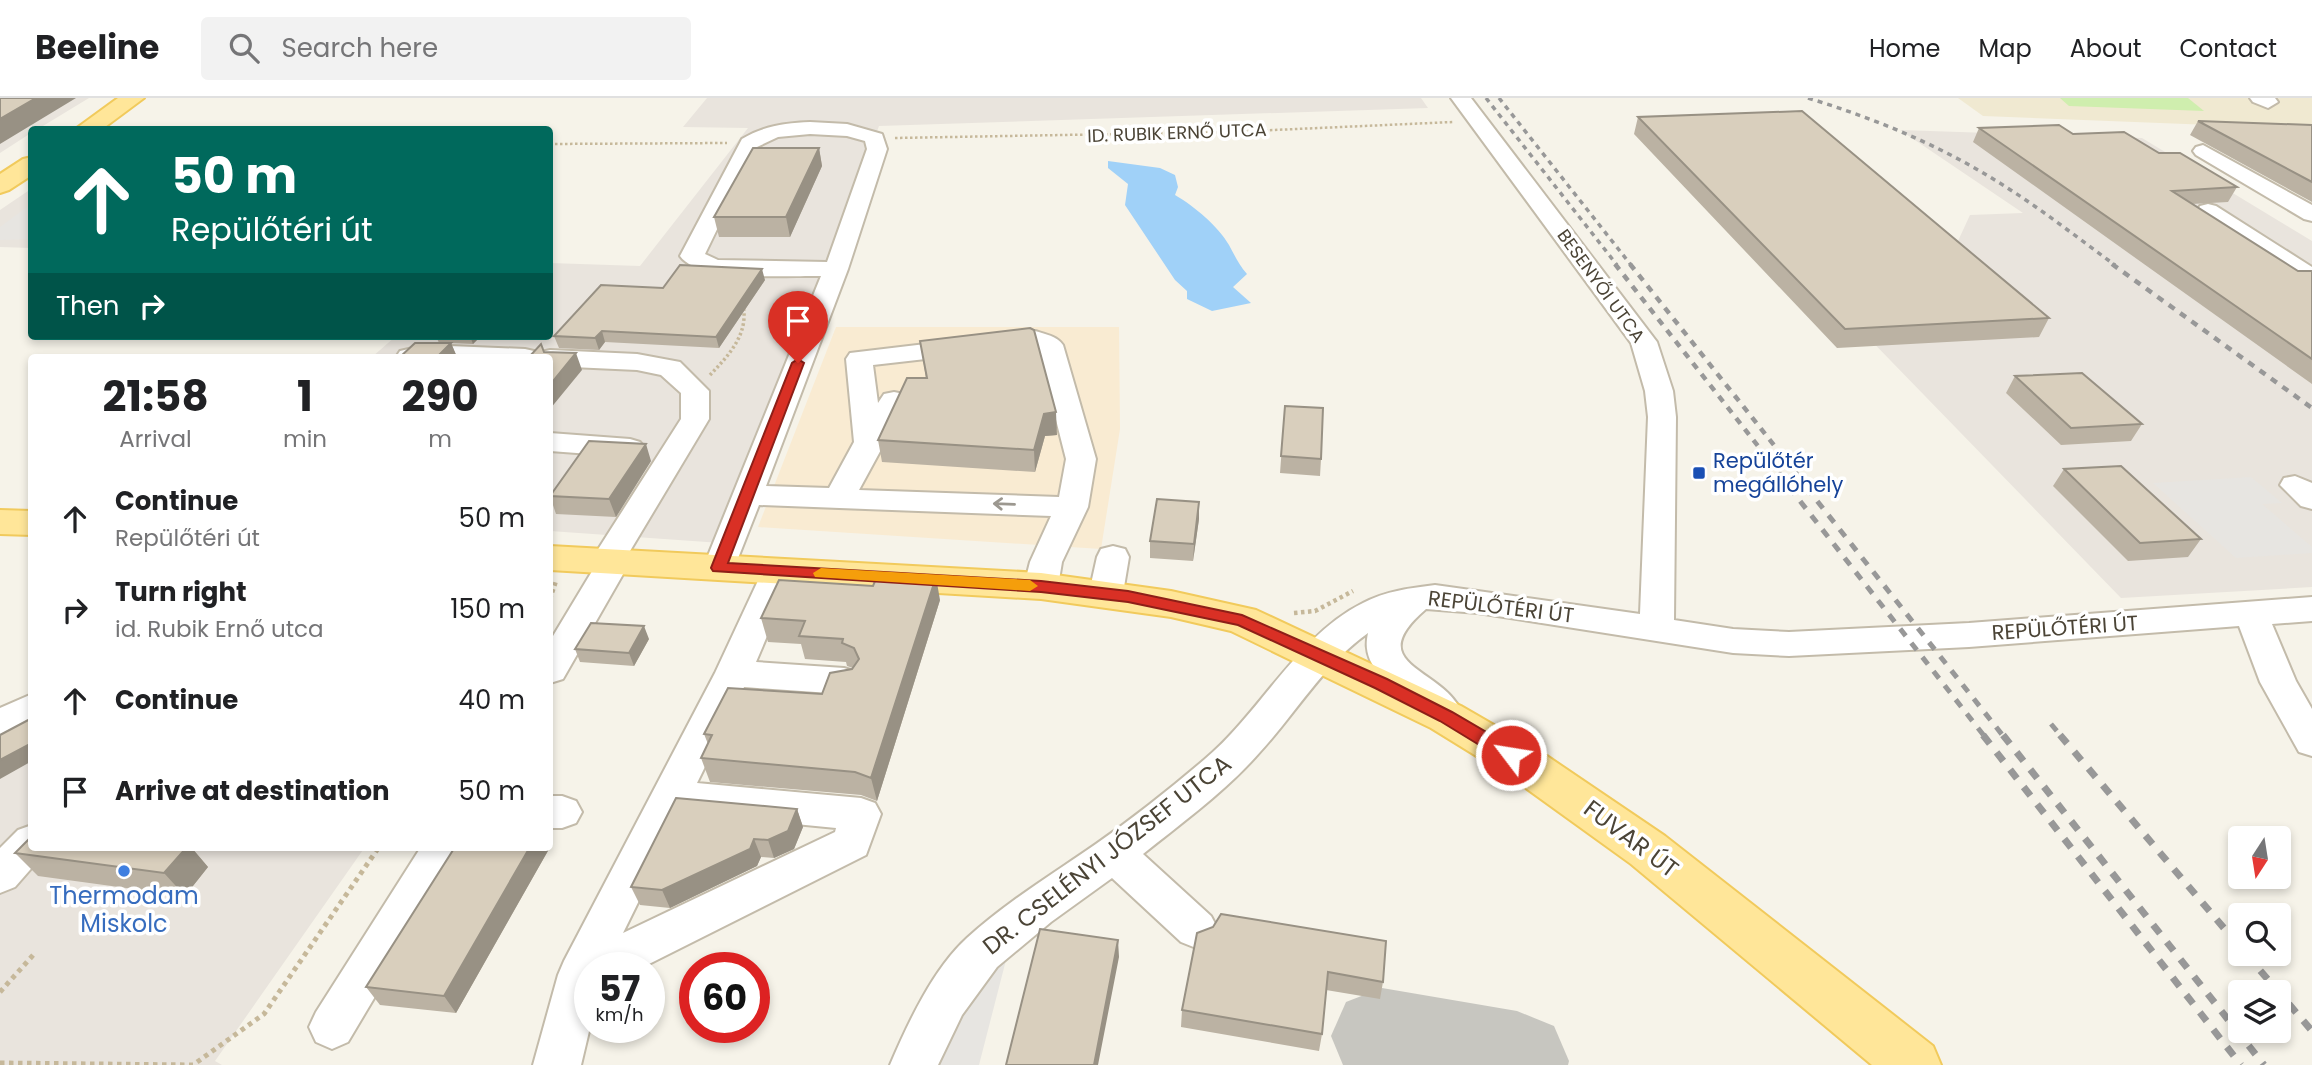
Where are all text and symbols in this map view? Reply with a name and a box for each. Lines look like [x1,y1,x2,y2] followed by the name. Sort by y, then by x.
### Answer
[201,17,691,80] search box
[35,24,159,71] text: Beeline
[225,29,263,67] icon: search
[281,30,438,66] text: Search here
[1869,32,1941,65] text: Home
[1979,32,2032,65] text: Map
[2070,32,2141,65] text: About
[2179,32,2277,65] text: Contact
[1087,117,1267,148] street label: ID. RUBIK ERNŐ UTCA
[171,142,297,210] text: 50 m
[56,154,147,245] icon: ahead
[171,207,373,252] text: Repülőtéri út
[1552,224,1651,347] street label: BESENYŐI UTCA
[133,287,171,325] icon: right
[56,288,119,324] text: Then
[768,291,828,363] pin
[779,302,817,340] icon: arrive
[102,367,209,426] text: 21:58
[297,367,313,426] text: 1
[401,367,479,426] text: 290
[119,423,192,455] text: Arrival
[283,423,327,455] text: min
[428,423,452,455] text: m
[1713,446,1843,499] place label: Repülőtér megállóhely
[1691,465,1707,481] marker: Repülőtér megállóhely
[115,483,238,519] text: Continue
[992,497,1015,510] one-way arrow
[56,500,94,538] icon: ahead
[459,500,525,536] text: 50 m
[115,522,260,554] text: Repülőtéri út
[115,574,247,610] text: Turn right
[1427,583,1576,630] street label: REPÜLŐTÉRI ÚT
[56,591,94,629] icon: right
[450,591,525,627] text: 150 m
[1991,608,2139,647] street label: REPÜLŐTÉRI ÚT
[115,613,324,645] text: id. Rubik Ernő utca
[56,682,94,720] icon: ahead
[115,682,238,718] text: Continue
[459,682,525,718] text: 40 m
[1474,718,1548,792] position arrow
[976,747,1238,962] street label: DR. CSELÉNYI JÓZSEF UTCA
[56,773,94,811] icon: arrive
[115,773,390,809] text: Arrive at destination
[459,773,525,809] text: 50 m
[1577,792,1686,885] street label: FUVAR ÚT
[2228,826,2291,889] north arrow
[2228,826,2291,1043] map controls
[116,863,132,879] marker: Thermodam Miskolc
[49,879,199,940] place label: Thermodam Miskolc
[2228,903,2291,966] button: search
[679,952,770,1043] speed limit sign: 60
[599,964,640,1013] text: 57
[2228,980,2291,1043] button: layers
[596,1002,643,1027] text: km/h

